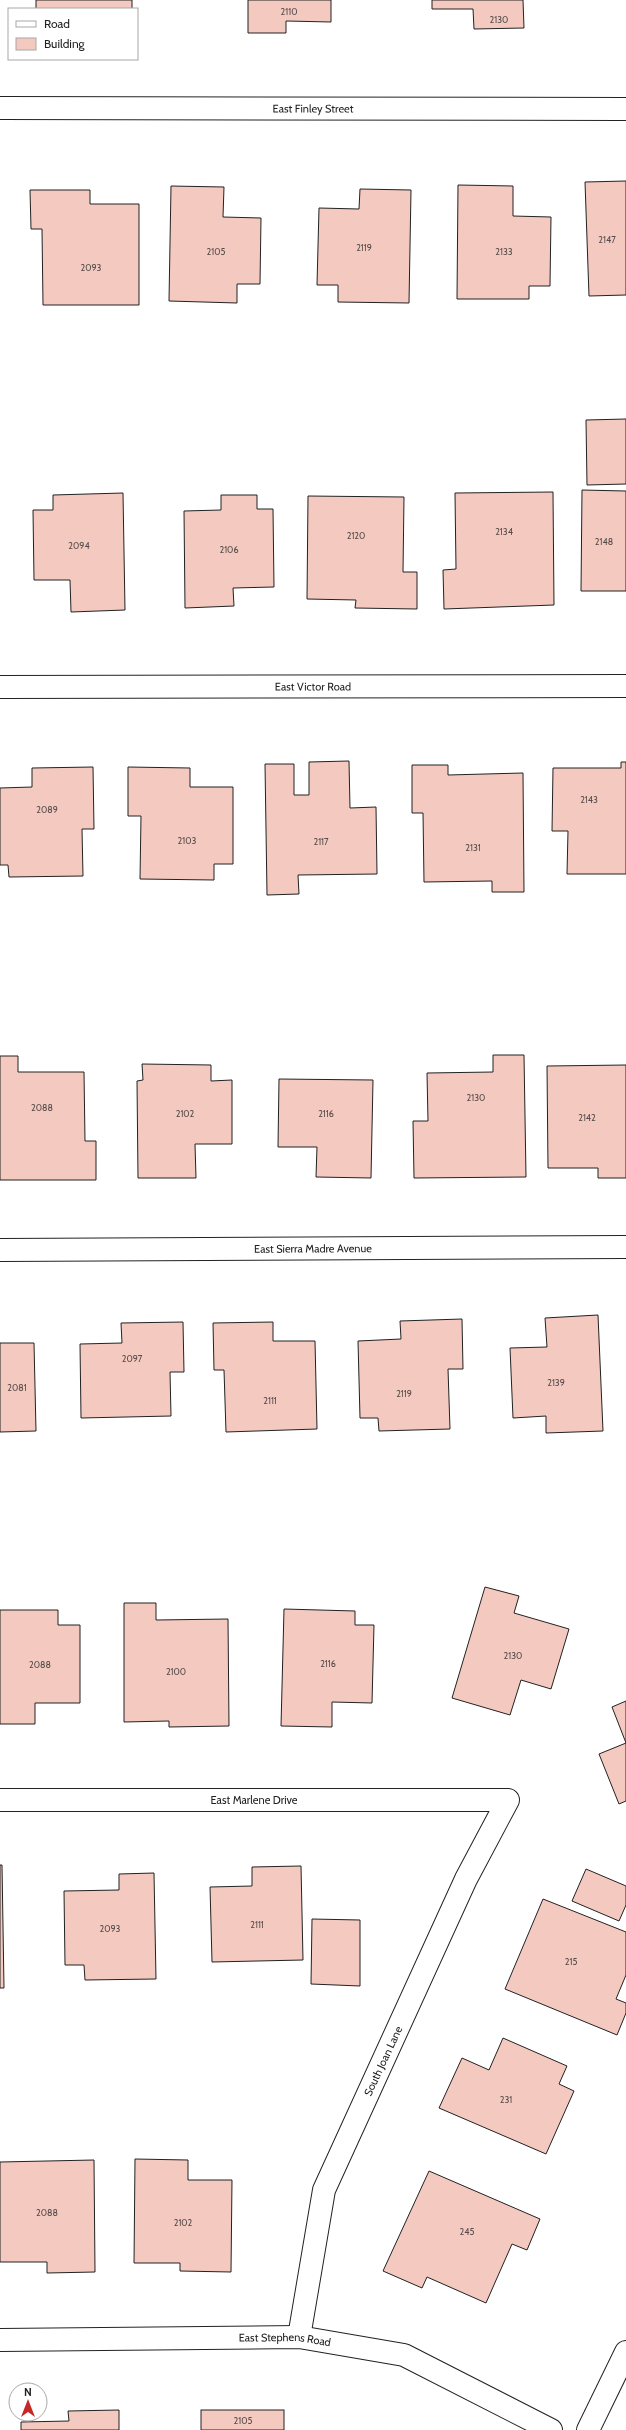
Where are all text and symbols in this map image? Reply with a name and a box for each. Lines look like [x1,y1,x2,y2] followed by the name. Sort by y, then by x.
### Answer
[281,6,297,17] house number: 2110
[8,8,138,60] legend
[490,14,508,25] house number: 2130
[44,16,70,31] text: Road
[44,36,86,51] text: Building
[273,101,354,116] street label: East Finley Street
[598,234,616,245] house number: 2147
[356,242,372,253] house number: 2119
[207,246,226,257] house number: 2105
[495,246,513,257] house number: 2133
[81,262,102,273] house number: 2093
[495,526,513,537] house number: 2134
[347,530,365,541] house number: 2120
[595,536,613,547] house number: 2148
[68,540,90,551] house number: 2094
[219,544,239,555] house number: 2106
[275,679,351,694] street label: East Victor Road
[580,794,598,805] house number: 2143
[36,804,58,815] house number: 2089
[178,835,197,846] house number: 2103
[313,836,329,847] house number: 2117
[465,842,481,853] house number: 2131
[467,1092,485,1103] house number: 2130
[31,1102,53,1113] house number: 2088
[176,1108,195,1119] house number: 2102
[318,1108,334,1119] house number: 2116
[578,1112,596,1123] house number: 2142
[254,1241,372,1256] street label: East Sierra Madre Avenue
[122,1353,143,1364] house number: 2097
[547,1377,565,1388] house number: 2139
[7,1382,27,1393] house number: 2081
[396,1388,412,1399] house number: 2119
[263,1395,277,1406] house number: 2111
[504,1650,522,1661] house number: 2130
[320,1658,336,1669] house number: 2116
[29,1659,51,1670] house number: 2088
[166,1666,186,1677] house number: 2100
[211,1793,298,1807] street label: East Marlene Drive
[250,1919,264,1930] house number: 2111
[100,1923,121,1934] house number: 2093
[565,1956,577,1967] house number: 215
[361,2023,405,2098] street label: South Joan Lane
[500,2094,512,2105] house number: 231
[36,2207,58,2218] house number: 2088
[174,2217,193,2228] house number: 2102
[460,2226,475,2237] house number: 245
[239,2330,332,2349] street label: East Stephens Road
[8,2382,48,2422] north arrow
[24,2385,32,2399] text: N
[234,2415,253,2426] house number: 2105

